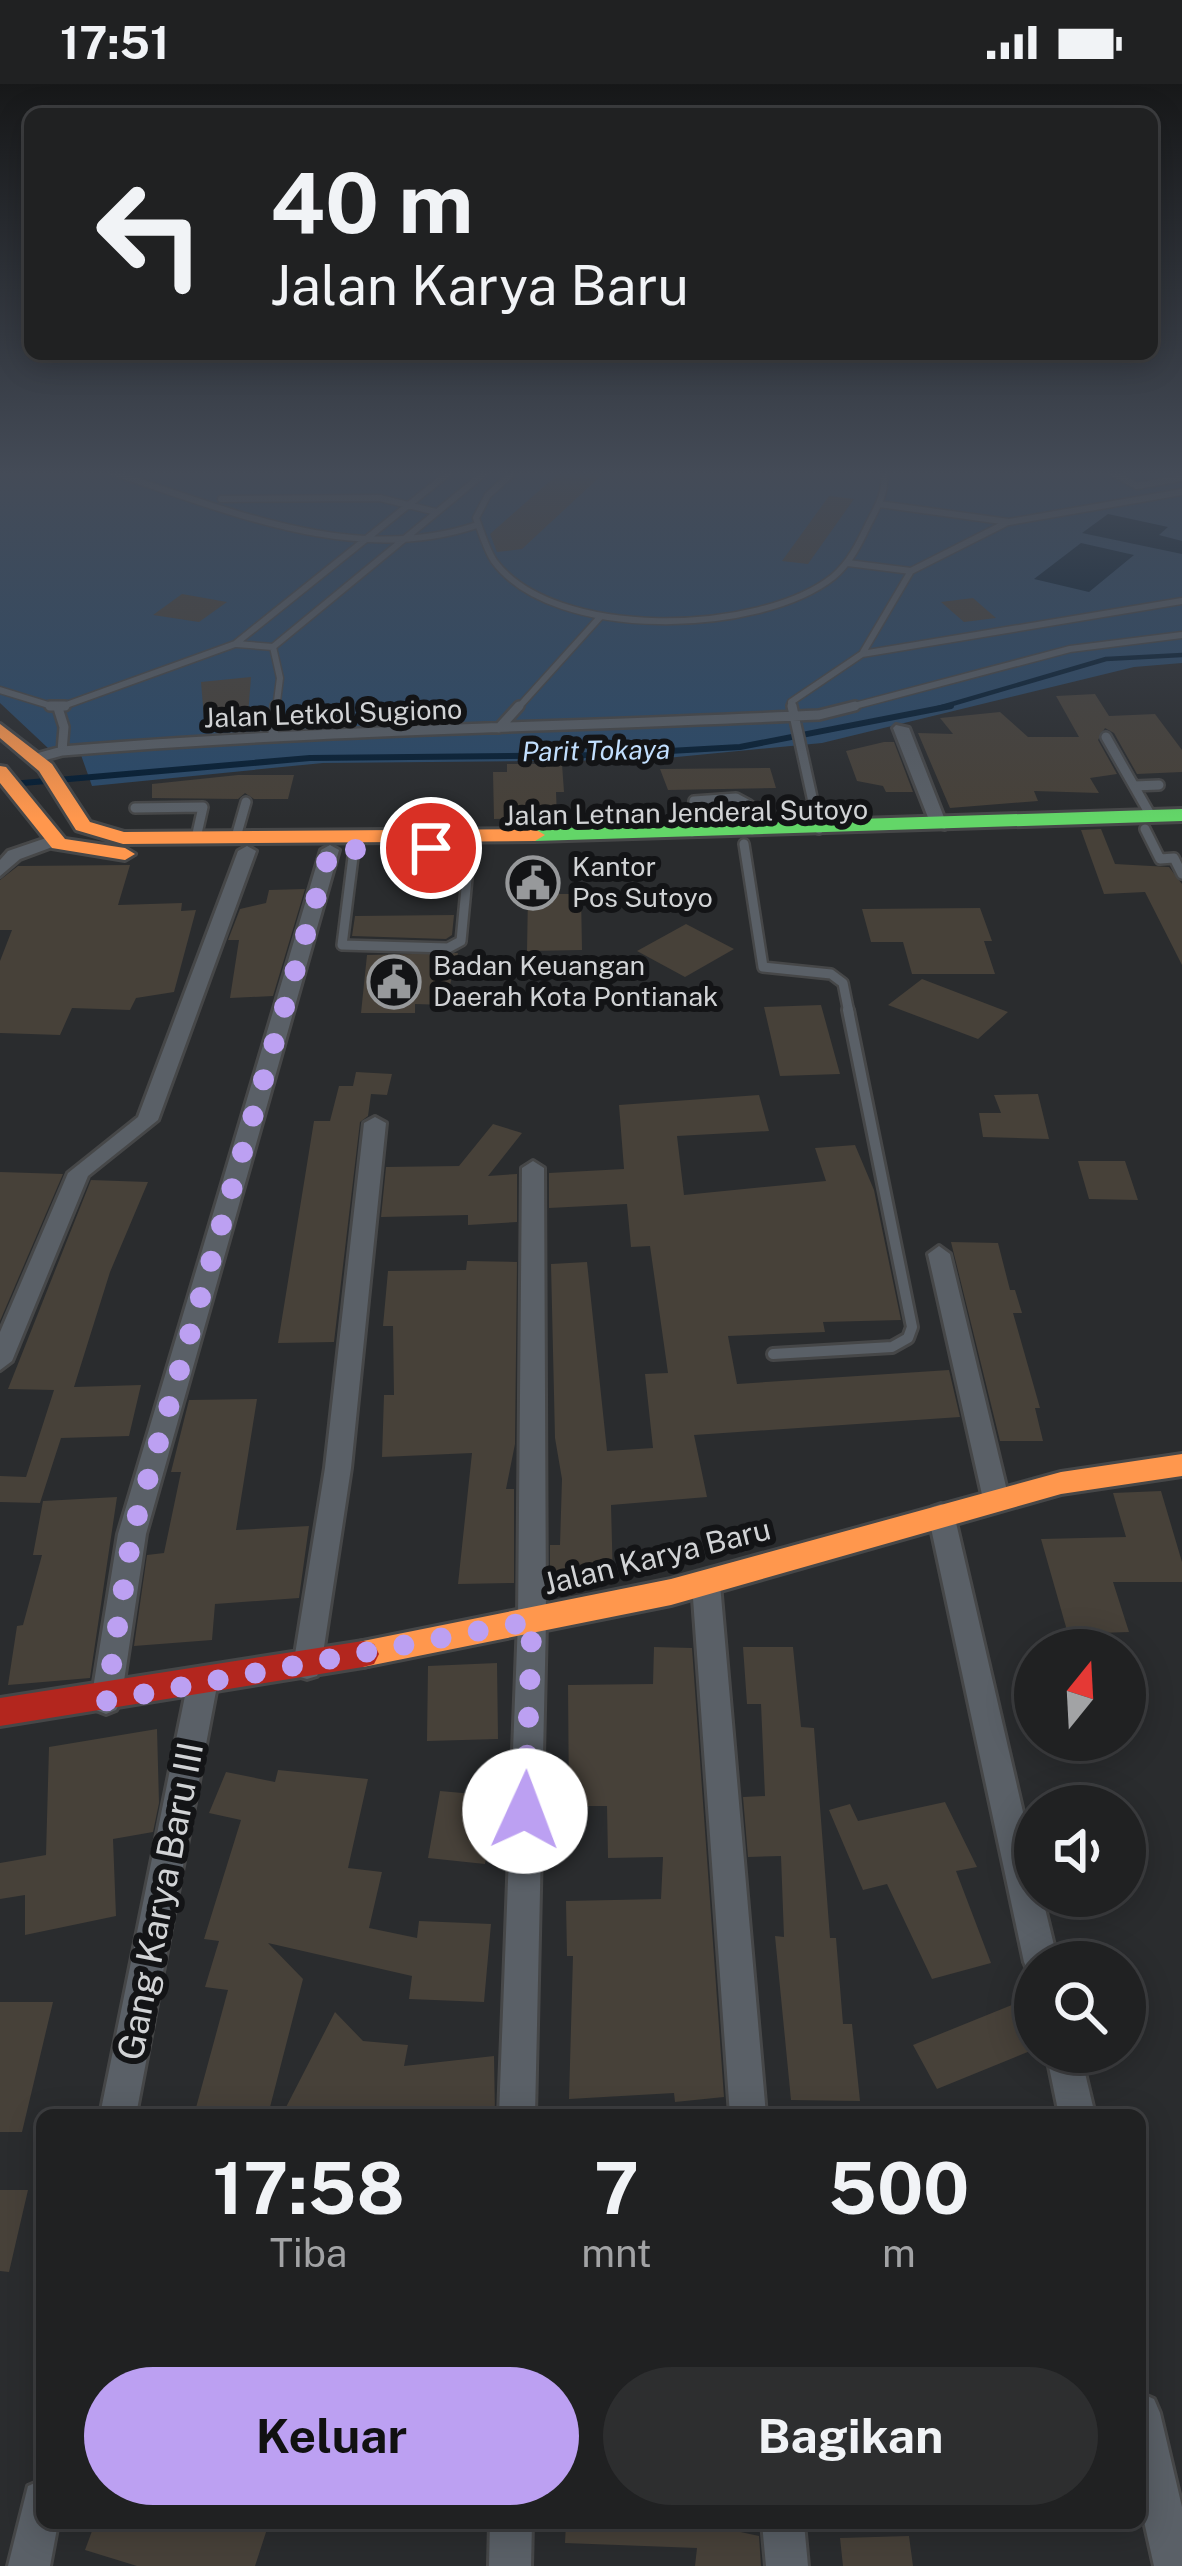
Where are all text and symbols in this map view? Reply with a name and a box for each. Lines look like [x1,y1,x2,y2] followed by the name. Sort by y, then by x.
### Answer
[60,16,169,69] text: 17:51
[270,153,473,252] text: 40 m
[72,156,228,312] icon: left
[270,254,689,317] text: Jalan Karya Baru
[203,692,463,734] street label: Jalan Letkol Sugiono
[522,733,670,767] water label: Parit Tokaya
[504,793,868,831] street label: Jalan Letnan Jenderal Sutoyo
[380,797,482,899] pin
[398,815,464,881] icon: arrive
[572,850,713,913] place label: Kantor Pos Sutoyo
[505,855,561,911] public building icon: Kantor Pos Sutoyo
[433,949,718,1012] place label: Badan Keuangan Daerah Kota Pontianak
[366,954,422,1010] public building icon: Badan Keuangan Daerah Kota Pontianak
[539,1510,774,1602] street label: Jalan Karya Baru
[1014,1629,1146,1761] north arrow
[1014,1629,1146,2073] map controls
[109,1739,211,2063] street label: Gang Karya Baru III
[462,1748,588,1874] position arrow
[1014,1785,1146,1917] button: sound
[1014,1941,1146,2073] button: search
[213,2146,405,2230] text: 17:58
[594,2146,639,2230] text: 7
[828,2146,969,2230] text: 500
[270,2230,347,2276] text: Tiba
[581,2230,652,2276] text: mnt
[882,2230,916,2276] text: m
[84,2367,579,2505] button: Keluar
[603,2367,1098,2505] button: Bagikan

